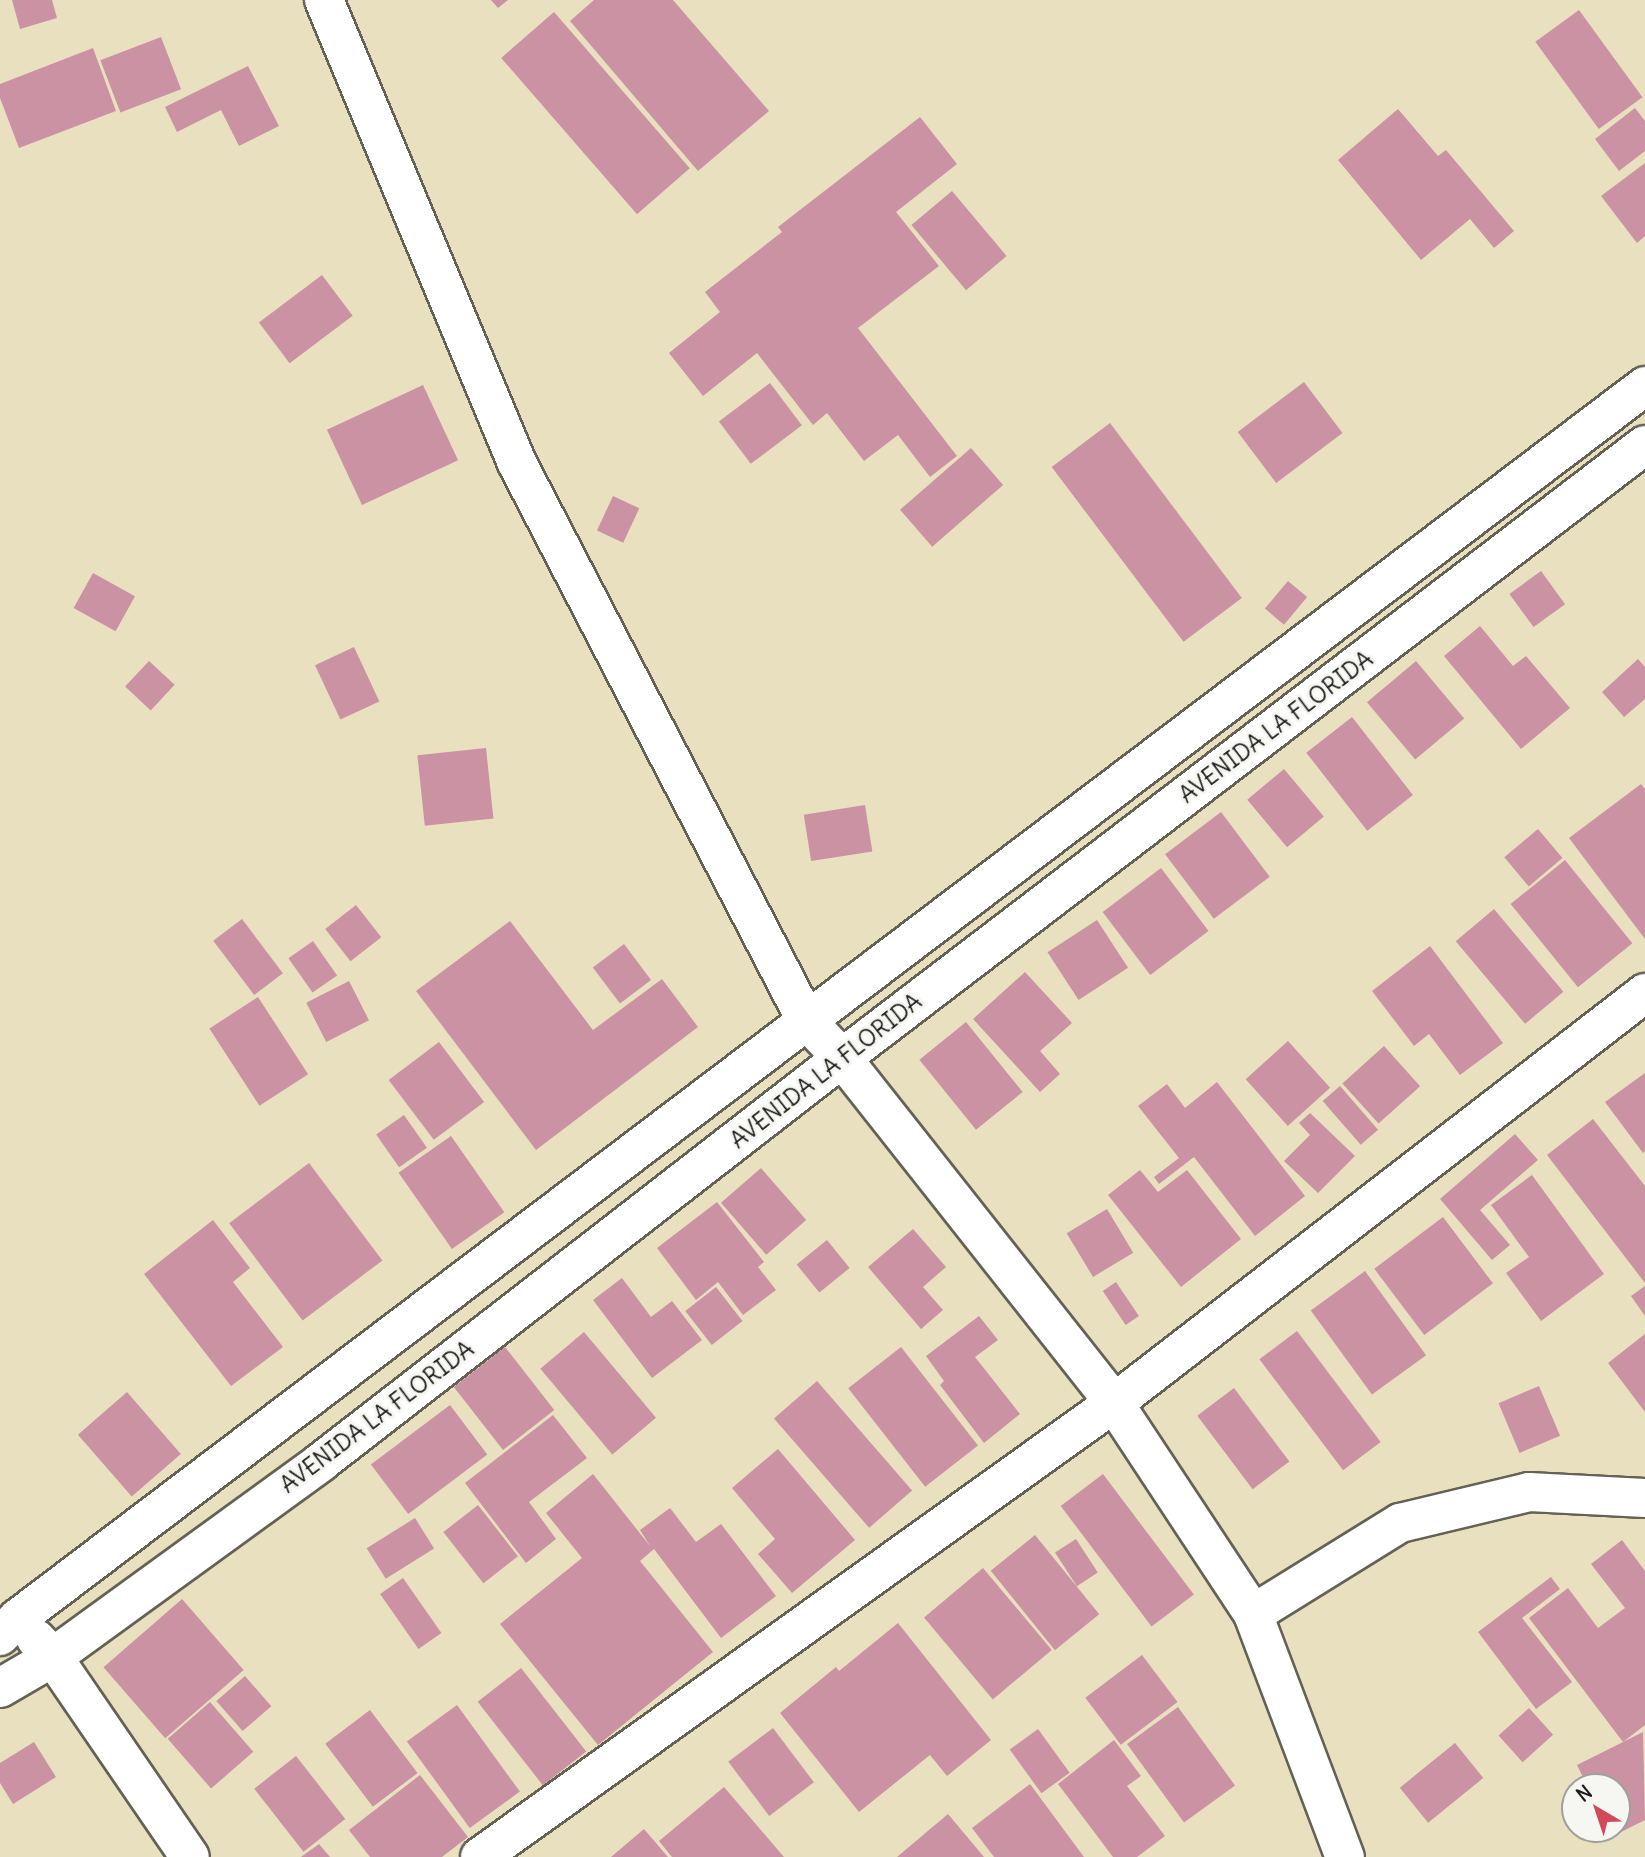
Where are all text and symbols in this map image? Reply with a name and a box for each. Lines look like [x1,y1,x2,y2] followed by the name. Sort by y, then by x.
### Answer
[1174,645,1378,809] street label: AVENIDA LA FLORIDA
[725,988,927,1154] street label: AVENIDA LA FLORIDA
[275,1335,479,1499] street label: AVENIDA LA FLORIDA
[1561,1773,1631,1843] north arrow
[1571,1780,1597,1807] text: N

